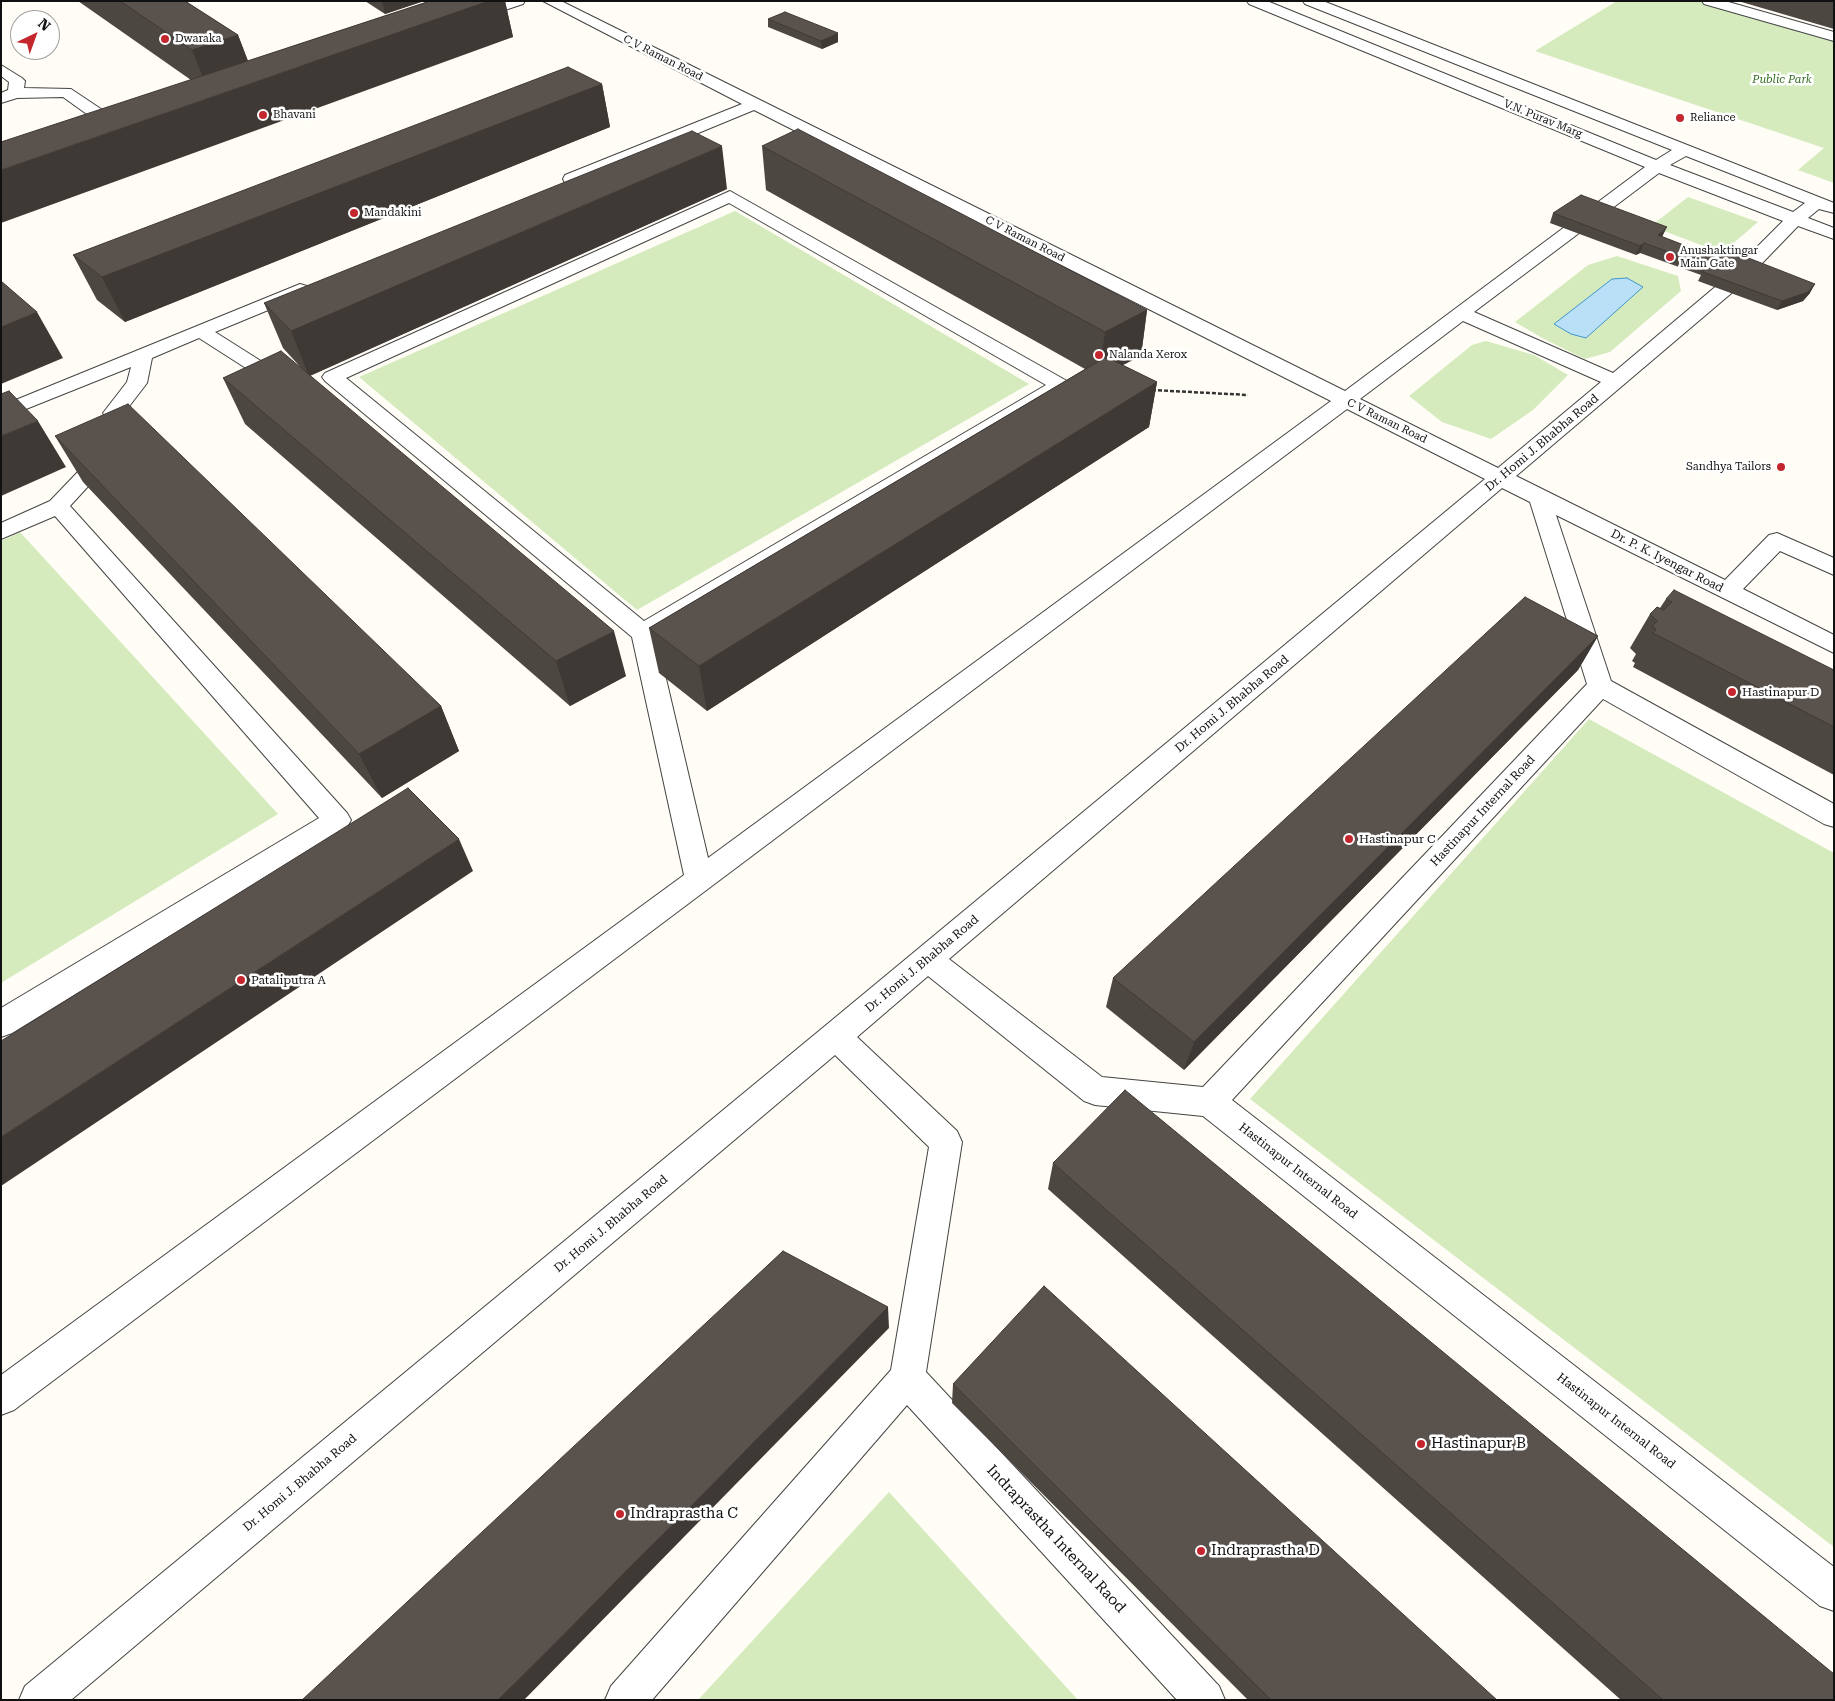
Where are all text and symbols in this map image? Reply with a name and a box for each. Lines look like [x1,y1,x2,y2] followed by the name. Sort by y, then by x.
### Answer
[10,10,60,60] north arrow
[35,15,54,34] text: N
[175,32,221,46] place label: Dwaraka
[621,32,705,84] street label: C V Raman Road
[159,33,171,45] marker: Dwaraka
[1752,73,1812,87] park label: Public Park
[1502,97,1584,141] street label: V.N. Purav Marg
[273,108,316,122] place label: Bhavani
[257,109,269,121] marker: Bhavani
[1690,111,1736,125] place label: Reliance
[1674,112,1686,124] marker: Reliance
[364,206,422,220] place label: Mandakini
[348,207,360,219] marker: Mandakini
[983,213,1067,265] street label: C V Raman Road
[1680,244,1758,270] place label: Anushaktingar Main Gate
[1664,251,1676,263] marker: Anushaktingar Main Gate
[1109,348,1187,362] place label: Nalanda Xerox
[1093,349,1105,361] marker: Nalanda Xerox
[1482,391,1602,495] street label: Dr. Homi J. Bhabha Road
[1345,396,1429,446] street label: C V Raman Road
[1686,460,1771,474] place label: Sandhya Tailors
[1775,461,1787,473] marker: Sandhya Tailors
[1608,526,1726,596] street label: Dr. P. K. Iyengar Road
[1172,652,1292,756] street label: Dr. Homi J. Bhabha Road
[1742,685,1819,699] place label: Hastinapur D
[1726,686,1738,698] marker: Hastinapur D
[1428,753,1538,869] street label: Hastinapur Internal Road
[1359,832,1436,846] place label: Hastinapur C
[1343,833,1355,845] marker: Hastinapur C
[862,912,982,1016] street label: Dr. Homi J. Bhabha Road
[251,973,326,987] place label: Pataliputra A
[235,974,247,986] marker: Pataliputra A
[1236,1120,1360,1222] street label: Hastinapur Internal Road
[551,1172,671,1276] street label: Dr. Homi J. Bhabha Road
[1554,1370,1678,1472] street label: Hastinapur Internal Road
[240,1431,360,1535] street label: Dr. Homi J. Bhabha Road
[1431,1435,1526,1453] place label: Hastinapur B
[1415,1438,1427,1450] marker: Hastinapur B
[983,1461,1129,1617] street label: Indraprastha Internal Raod
[630,1505,738,1523] place label: Indraprastha C
[614,1508,626,1520] marker: Indraprastha C
[1211,1542,1320,1560] place label: Indraprastha D
[1195,1545,1207,1557] marker: Indraprastha D

